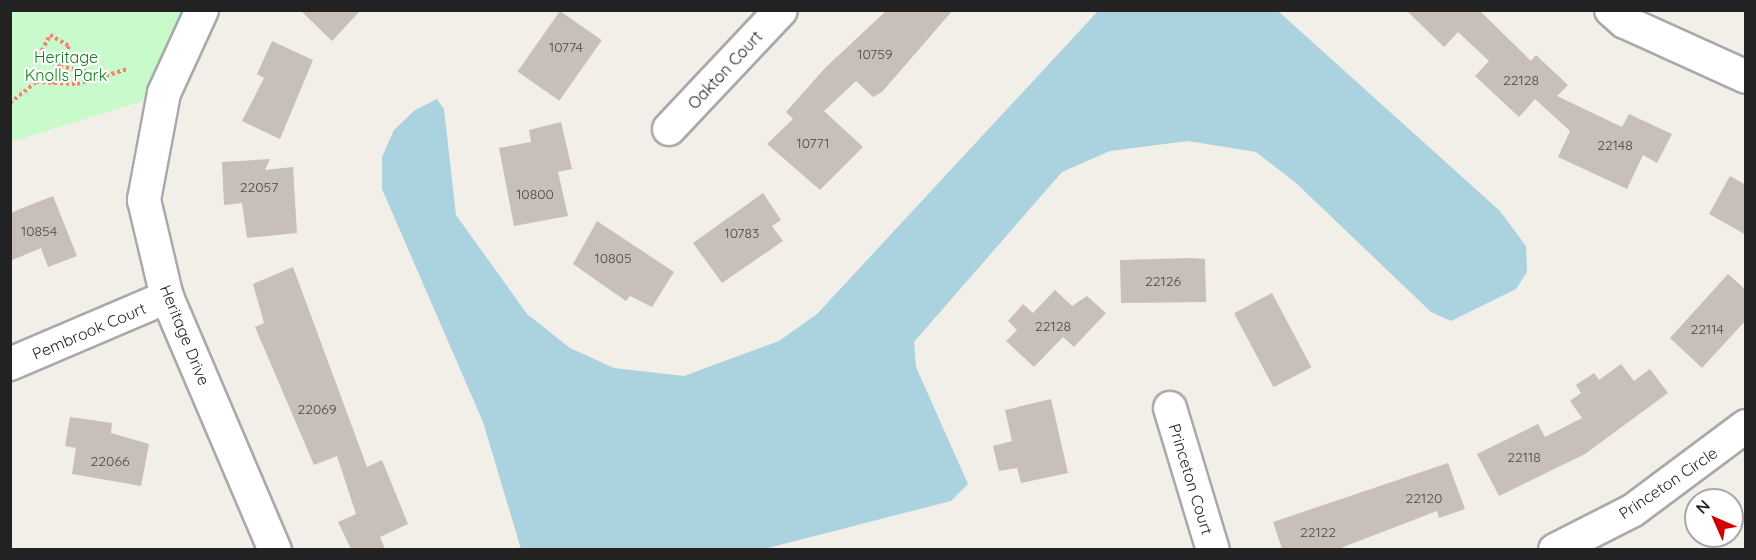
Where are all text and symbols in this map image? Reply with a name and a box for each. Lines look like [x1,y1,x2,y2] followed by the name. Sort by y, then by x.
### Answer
[684,27,766,113] street label: Oakton Court
[549,39,583,55] house number: 10774
[857,46,893,62] house number: 10759
[25,47,107,85] park label: Heritage Knolls Park
[1503,72,1539,88] house number: 22128
[797,135,829,151] house number: 10771
[1597,137,1633,153] house number: 22148
[240,179,278,195] house number: 22057
[516,186,554,202] house number: 10800
[21,223,57,239] house number: 10854
[725,225,759,241] house number: 10783
[594,250,632,266] house number: 10805
[1145,273,1181,289] house number: 22126
[156,282,214,388] street label: Heritage Drive
[29,298,149,364] street label: Pembrook Court
[1035,318,1071,334] house number: 22128
[1690,321,1724,337] house number: 22114
[297,401,337,417] house number: 22069
[1165,421,1217,537] street label: Princeton Court
[1615,443,1721,523] street label: Princeton Circle
[1507,449,1541,465] house number: 22118
[91,453,129,469] house number: 22066
[1684,488,1744,548] north arrow
[1406,490,1442,506] house number: 22120
[1691,495,1714,518] text: N
[1300,524,1336,540] house number: 22122

